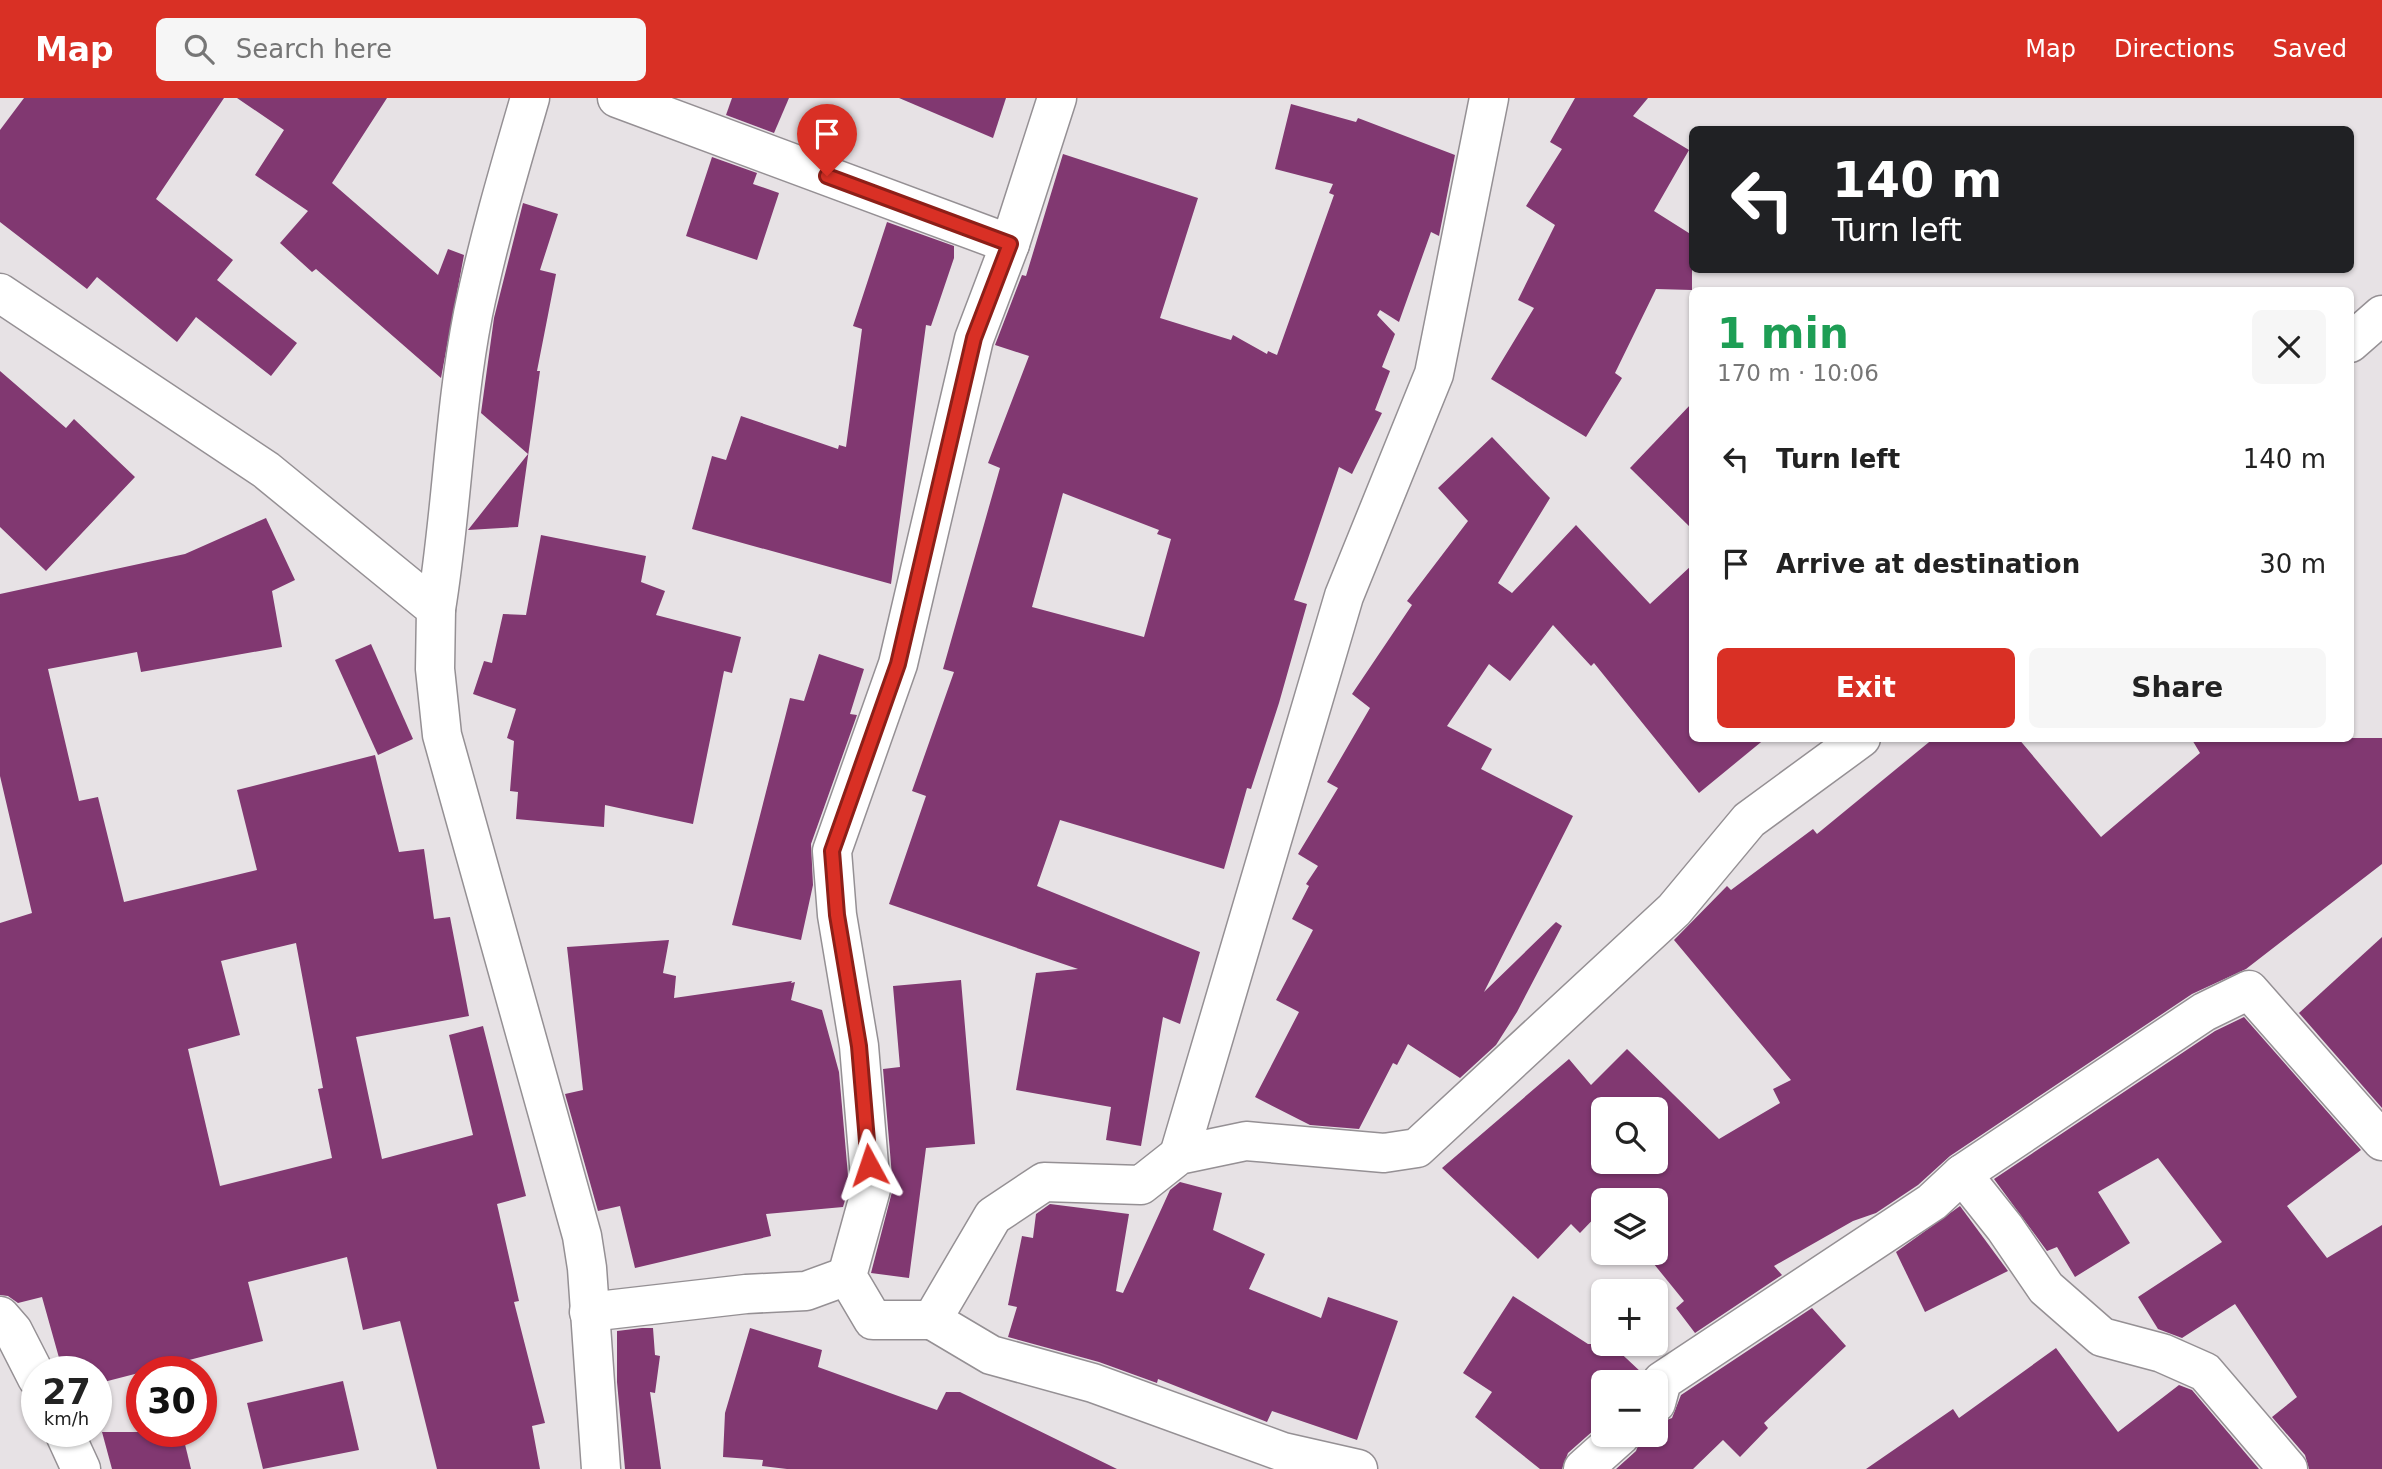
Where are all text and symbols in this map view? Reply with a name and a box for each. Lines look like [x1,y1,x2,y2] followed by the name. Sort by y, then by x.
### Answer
[156,18,646,81] search box
[35,30,114,69] text: Map
[180,30,218,68] icon: search
[236,34,392,64] text: Search here
[2025,35,2076,63] text: Map
[2114,35,2235,63] text: Directions
[2273,35,2347,63] text: Saved
[797,104,857,176] pin
[808,115,846,153] icon: arrive
[1832,152,2002,209] text: 140 m
[1717,154,1808,245] icon: left
[1832,211,1962,249] text: Turn left
[1717,309,1849,358] text: 1 min
[2252,310,2326,384] button: close
[1717,360,1879,386] text: 170 m · 10:06
[1717,440,1755,478] icon: left
[1776,444,1900,474] text: Turn left
[2243,444,2326,474] text: 140 m
[1717,545,1755,583] icon: arrive
[1776,549,2080,579] text: Arrive at destination
[2259,549,2326,579] text: 30 m
[1717,648,2015,728] button: Exit
[2029,648,2326,728] button: Share
[1591,1097,1668,1447] map controls
[1591,1097,1668,1174] button: search
[832,1128,906,1202] position arrow
[1591,1188,1668,1265] button: layers
[1591,1279,1668,1356] button: +
[126,1356,217,1447] speed limit sign: 30
[1591,1370,1668,1447] button: −
[42,1372,91,1412] text: 27
[44,1408,89,1429] text: km/h

